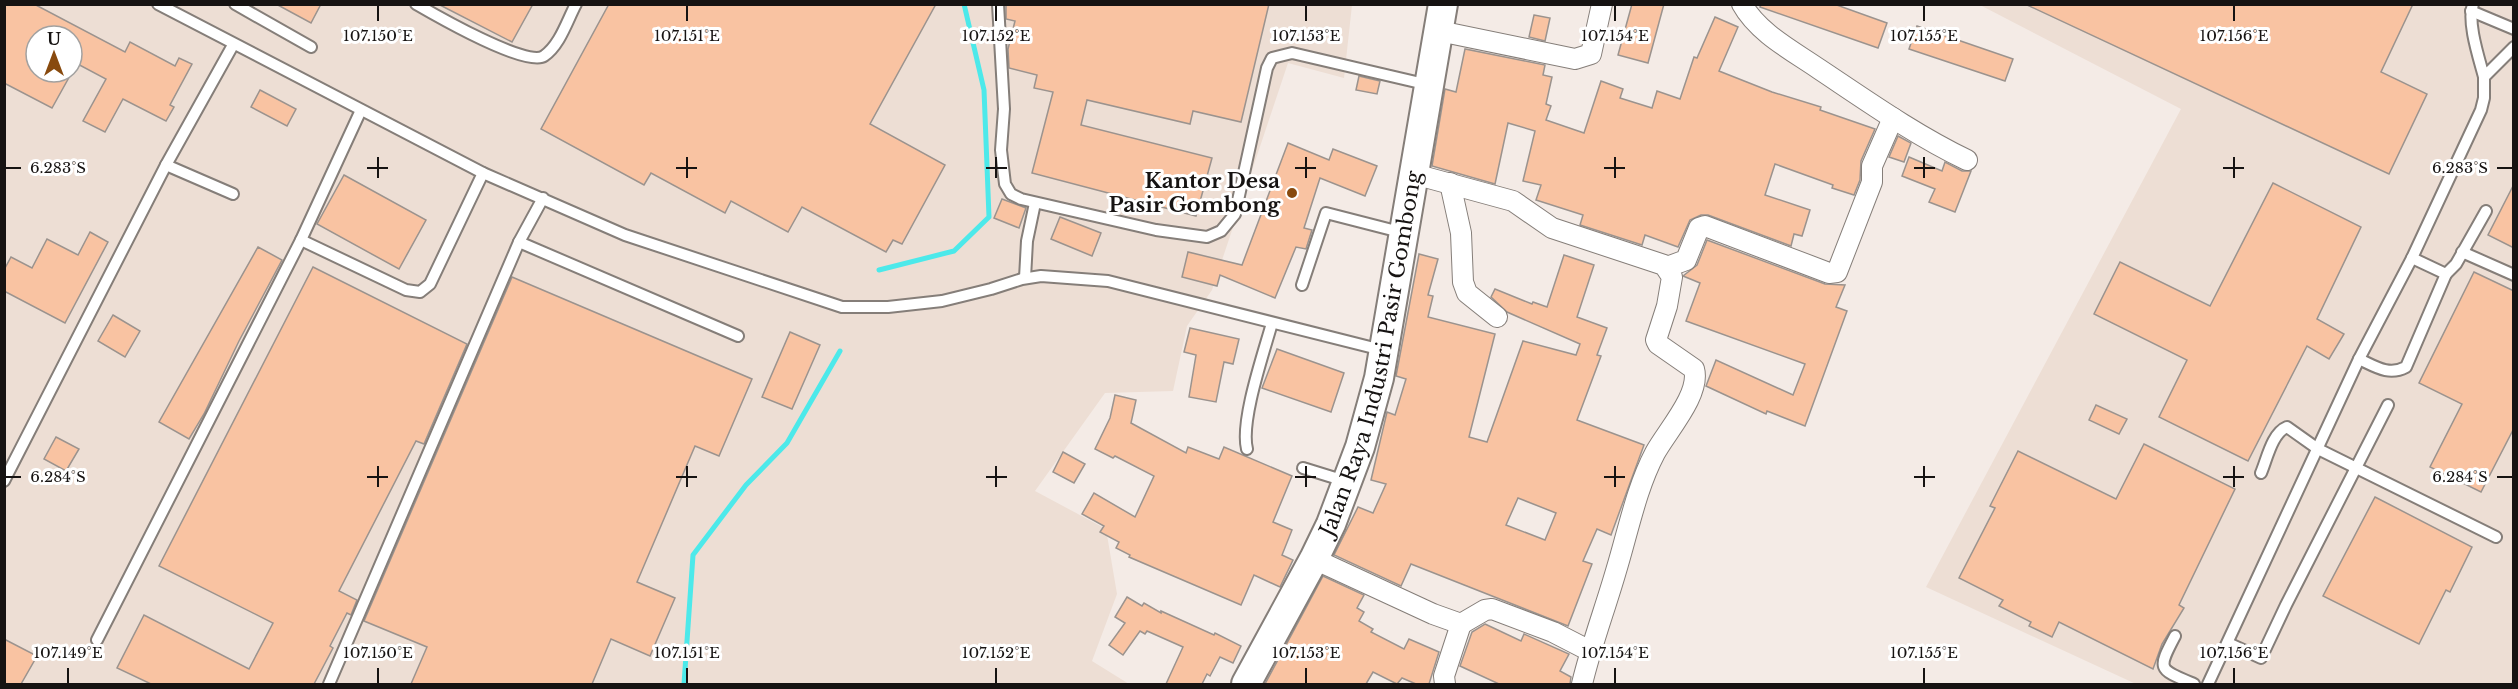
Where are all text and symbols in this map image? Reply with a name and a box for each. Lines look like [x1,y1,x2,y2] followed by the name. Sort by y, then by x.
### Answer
[24,24,84,84] north arrow
[343,26,413,45] text: 107.150°E
[654,26,720,45] text: 107.151°E
[962,26,1030,45] text: 107.152°E
[1272,26,1340,45] text: 107.153°E
[1581,26,1649,45] text: 107.154°E
[1890,26,1958,45] text: 107.155°E
[2200,26,2269,45] text: 107.156°E
[47,29,61,49] text: U
[30,158,86,177] text: 6.283°S
[2432,158,2488,177] text: 6.283°S
[1108,168,1281,218] place label: Kantor Desa Pasir Gombong
[1313,168,1427,543] street label: Jalan Raya Industri Pasir Gombong
[1285,186,1299,200] marker: Kantor Desa Pasir Gombong
[30,467,86,486] text: 6.284°S
[2432,467,2488,486] text: 6.284°S
[33,643,103,662] text: 107.149°E
[343,643,413,662] text: 107.150°E
[654,643,720,662] text: 107.151°E
[962,643,1030,662] text: 107.152°E
[1272,643,1340,662] text: 107.153°E
[1581,643,1649,662] text: 107.154°E
[1890,643,1958,662] text: 107.155°E
[2200,643,2269,662] text: 107.156°E

